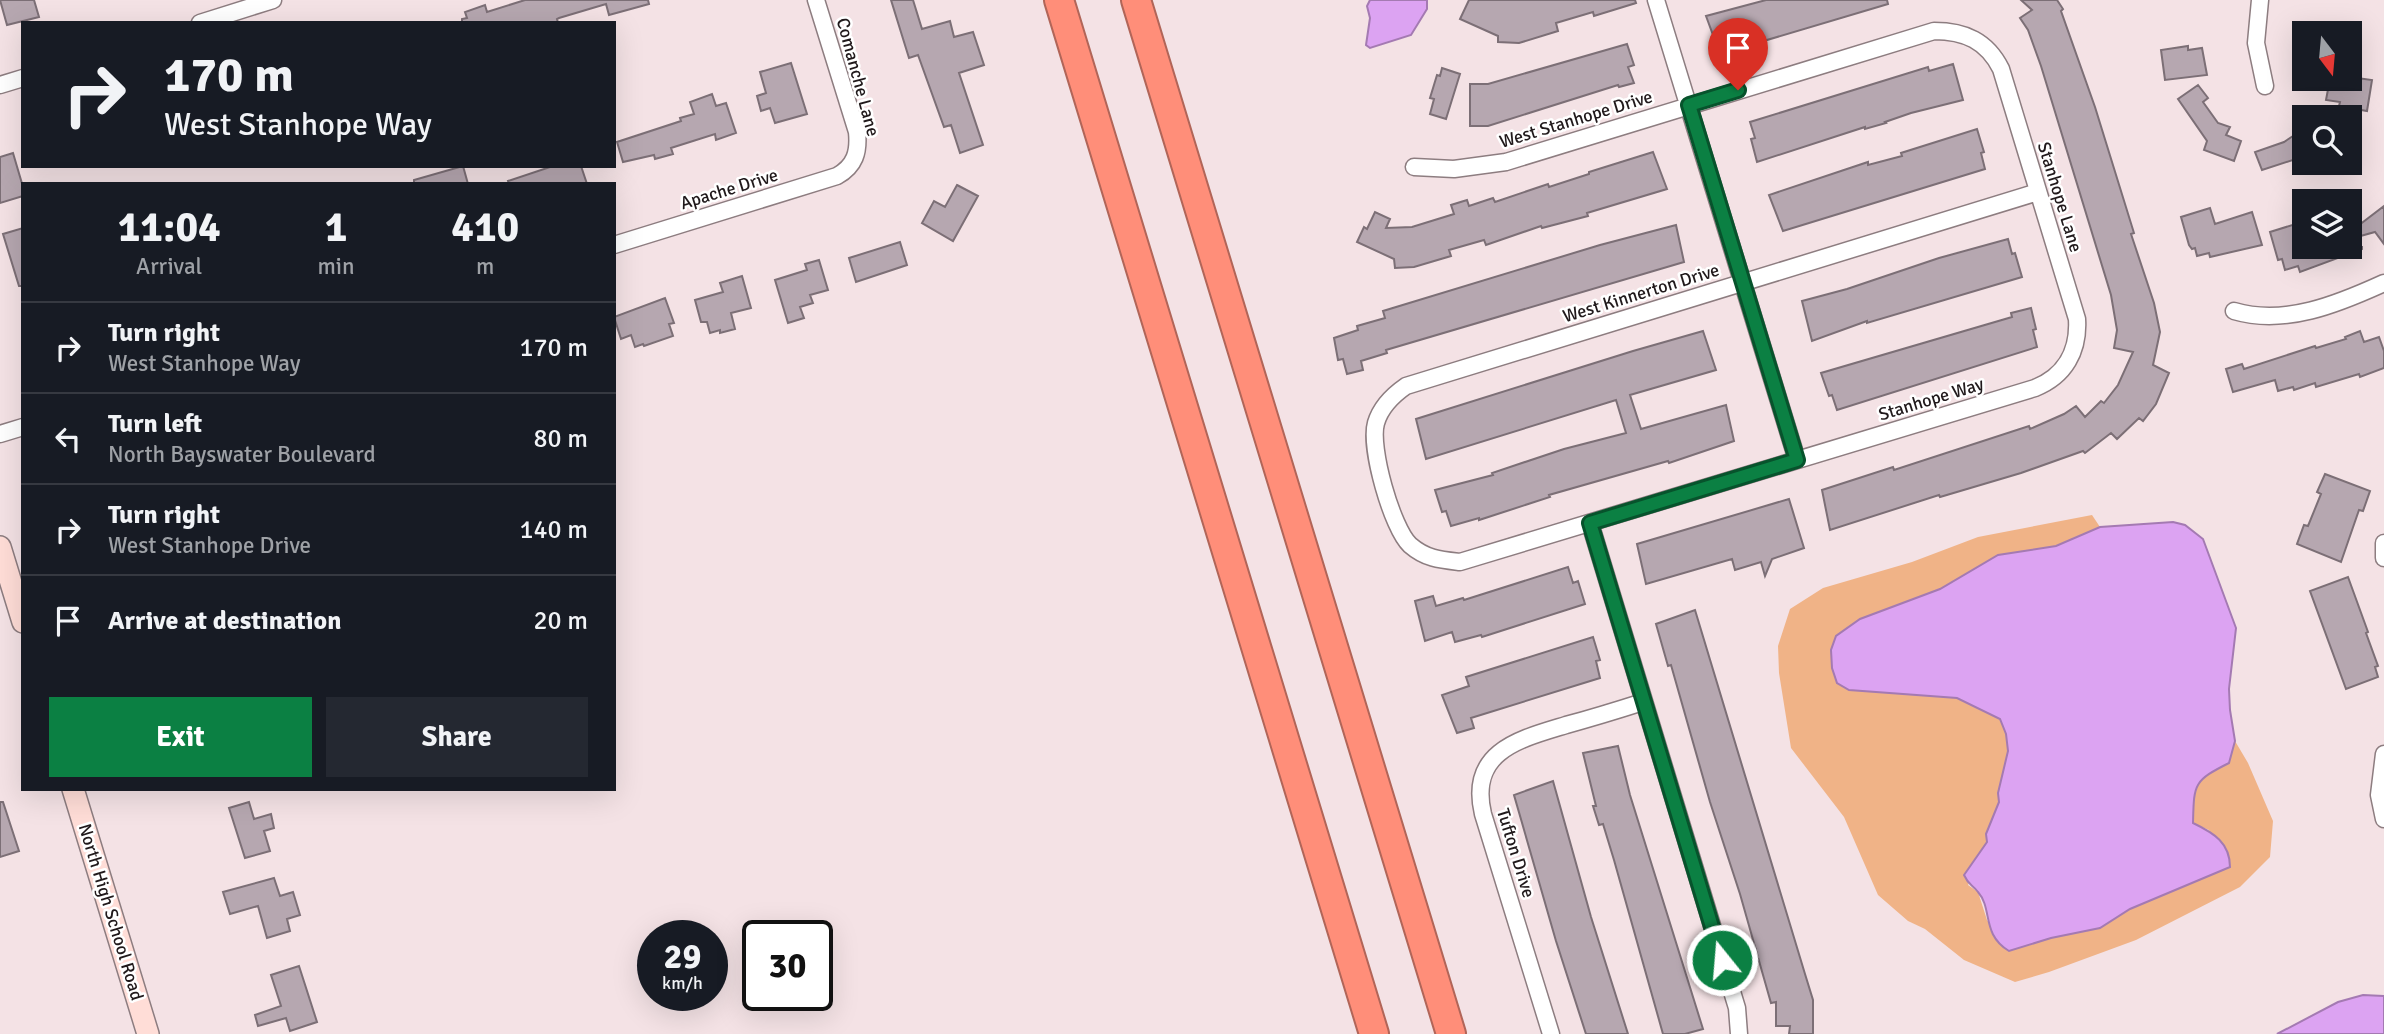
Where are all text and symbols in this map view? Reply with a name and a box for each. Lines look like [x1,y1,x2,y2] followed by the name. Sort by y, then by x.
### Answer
[832,15,884,139] street label: Comanche Lane
[1708,18,1768,90] pin
[2292,21,2362,91] north arrow
[2292,21,2362,259] map controls
[1719,29,1757,67] icon: arrive
[164,45,294,105] text: 170 m
[49,49,140,140] icon: right
[1497,85,1655,153] street label: West Stanhope Drive
[164,105,432,144] text: West Stanhope Way
[2292,105,2362,175] button: search
[2033,139,2087,255] street label: Stanhope Lane
[677,164,781,214] street label: Apache Drive
[2292,189,2362,259] button: layers
[118,202,221,253] text: 11:04
[325,202,347,253] text: 1
[451,202,519,253] text: 410
[136,252,202,281] text: Arrival
[317,252,355,281] text: min
[476,252,494,281] text: m
[1560,259,1722,327] street label: West Kinnerton Drive
[108,317,220,349] text: Turn right
[49,329,87,367] icon: right
[519,332,588,364] text: 170 m
[108,349,300,378] text: West Stanhope Way
[1876,372,1987,425] street label: Stanhope Way
[108,408,202,440] text: Turn left
[49,420,87,458] icon: left
[533,423,588,455] text: 80 m
[108,440,376,469] text: North Bayswater Boulevard
[108,499,220,531] text: Turn right
[49,511,87,549] icon: right
[519,514,588,546] text: 140 m
[108,531,311,560] text: West Stanhope Drive
[49,602,87,640] icon: arrive
[108,605,341,637] text: Arrive at destination
[533,605,588,637] text: 20 m
[49,697,312,777] button: Exit
[326,697,588,777] button: Share
[1492,806,1540,900] street label: Tufton Drive
[74,821,148,1003] street label: North High School Road
[742,920,833,1011] speed limit sign: 30
[1685,923,1759,997] position arrow
[664,935,701,978] text: 29
[662,972,703,994] text: km/h

